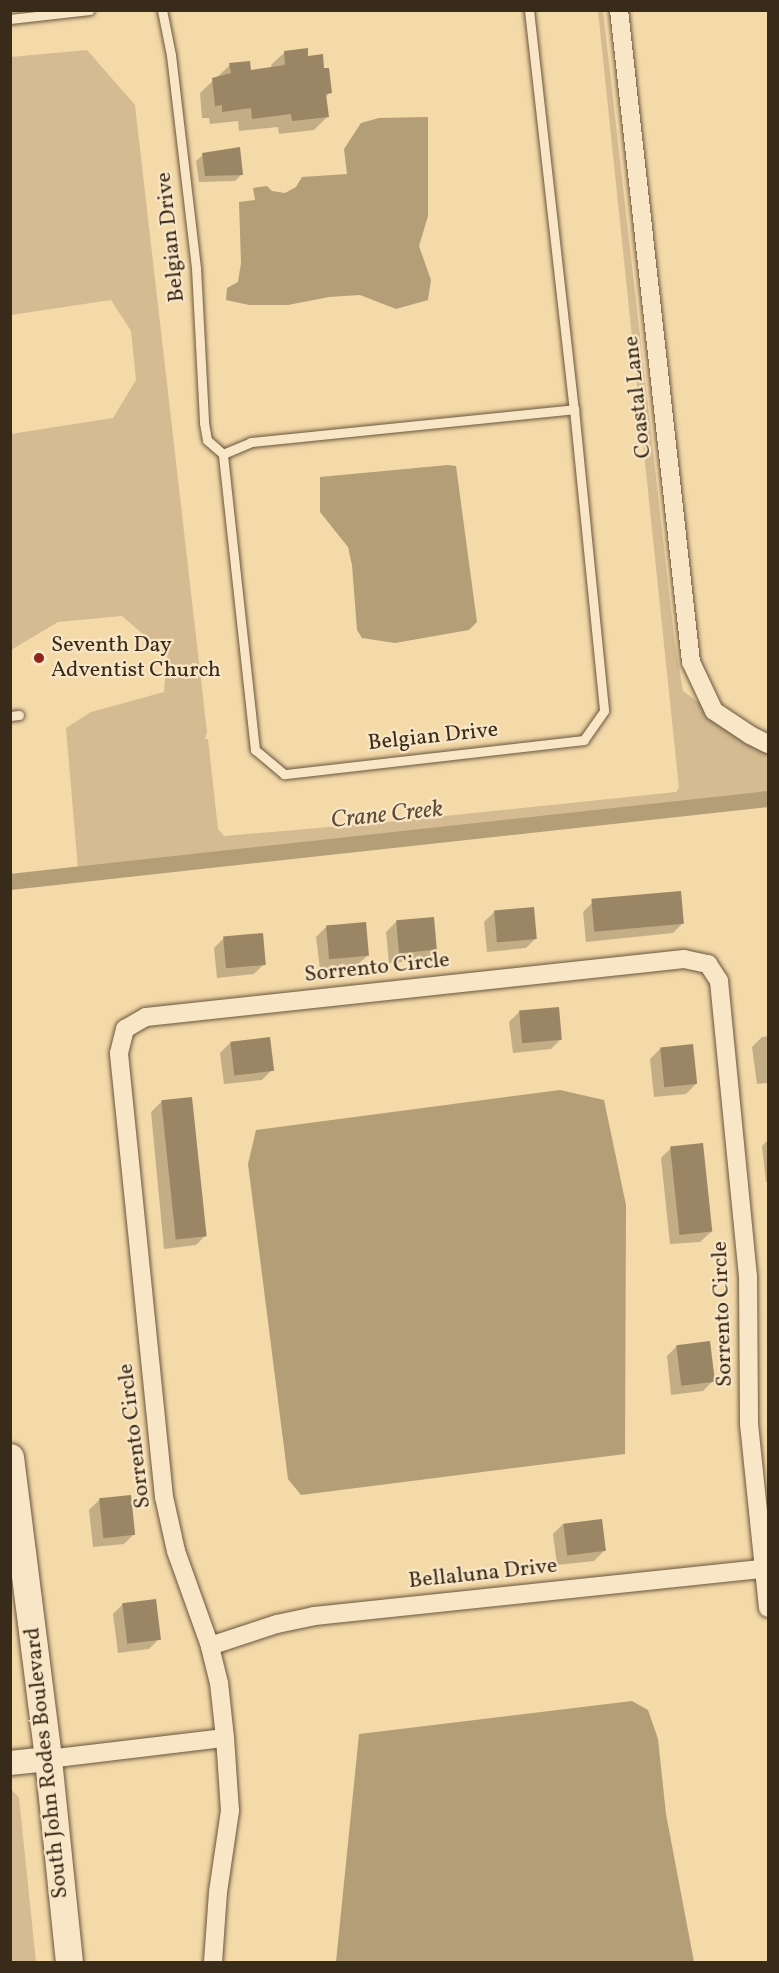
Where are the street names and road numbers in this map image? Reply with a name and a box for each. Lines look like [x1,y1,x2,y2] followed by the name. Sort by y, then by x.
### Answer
[151,171,191,303] street label: Belgian Drive
[618,334,658,460] street label: Coastal Lane
[367,717,499,757] street label: Belgian Drive
[303,947,451,989] street label: Sorrento Circle
[707,1241,739,1387] street label: Sorrento Circle
[113,1362,157,1510] street label: Sorrento Circle
[407,1553,559,1595] street label: Bellaluna Drive
[20,1626,74,1900] street label: South John Rodes Boulevard

